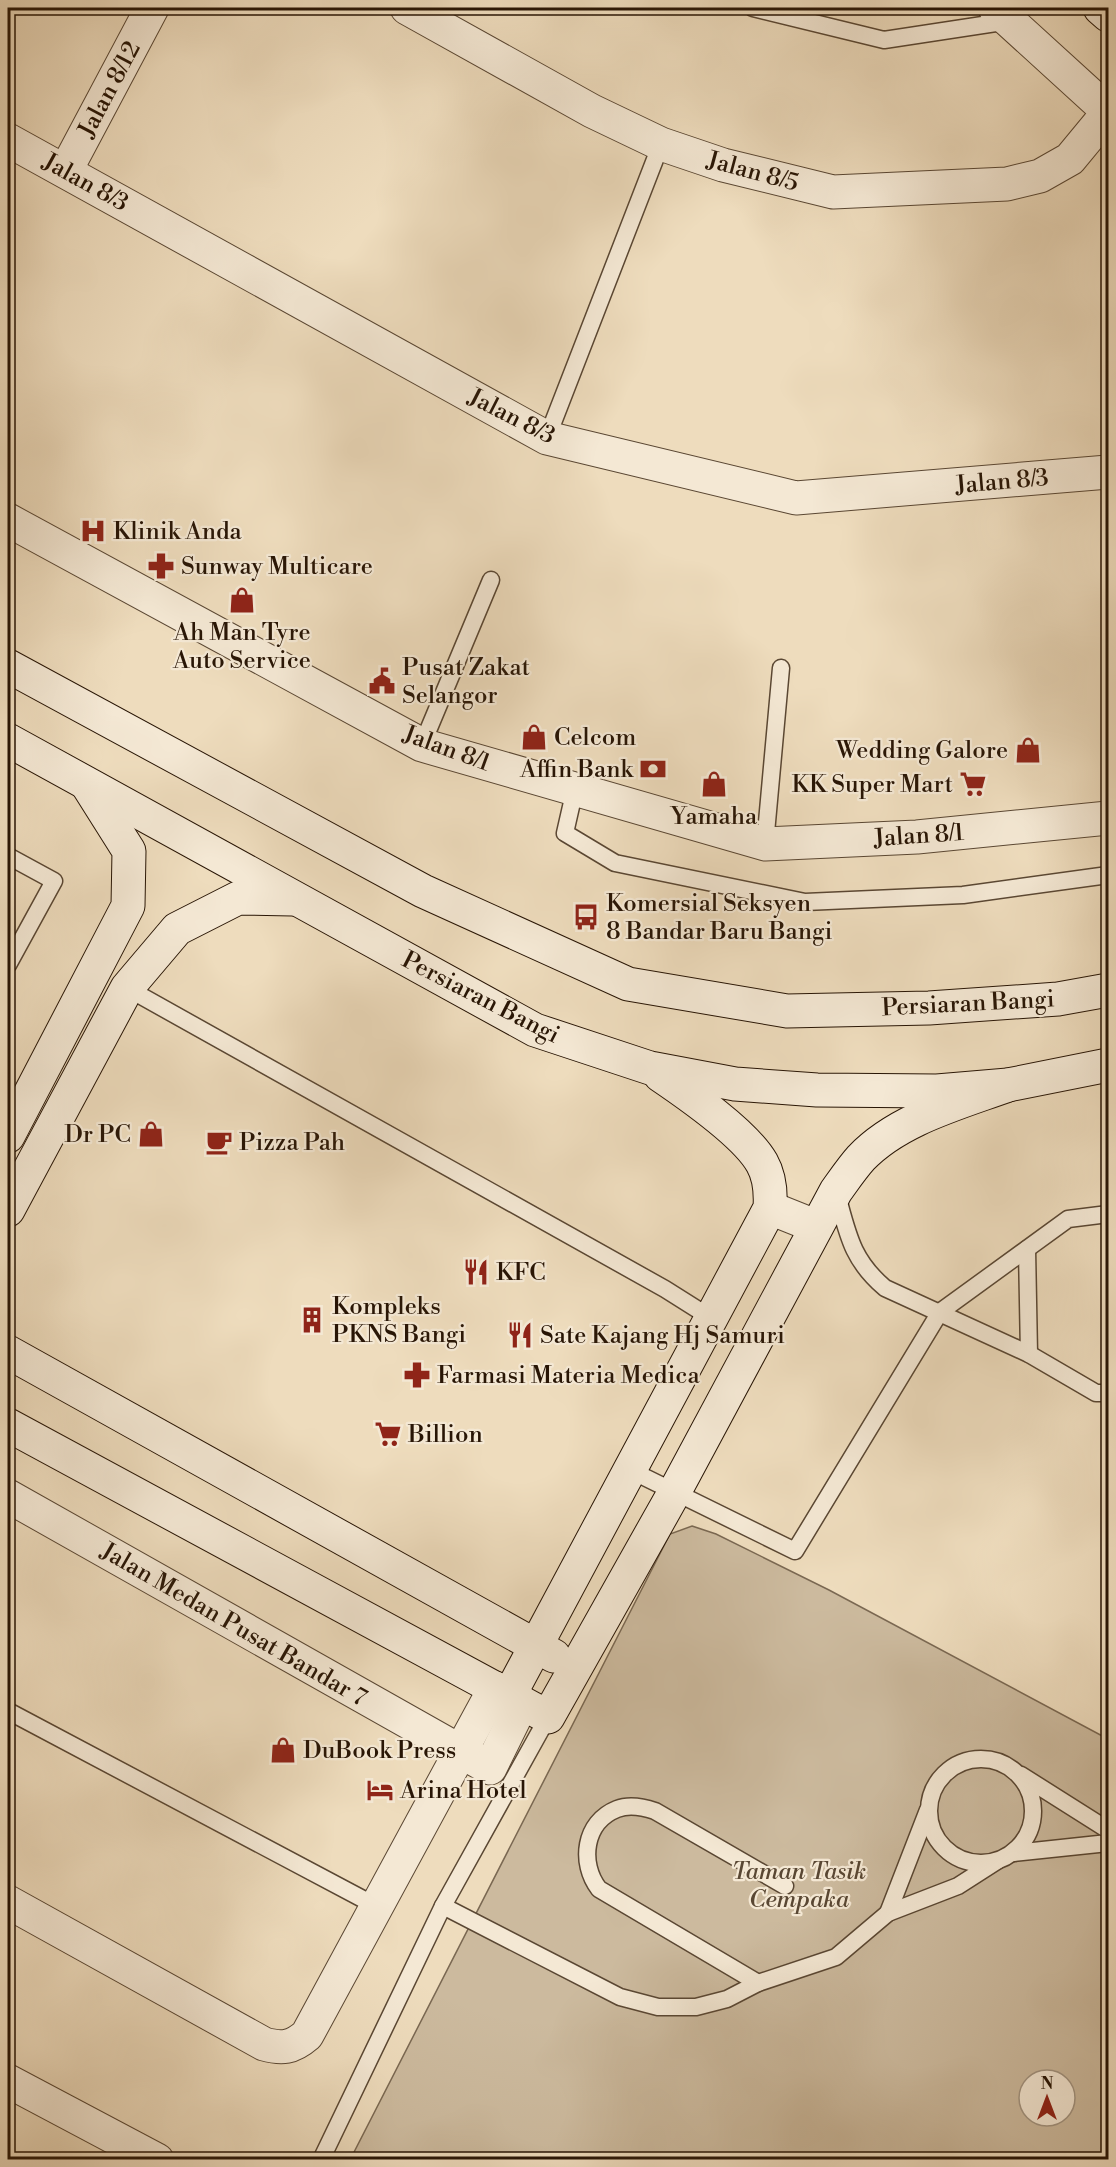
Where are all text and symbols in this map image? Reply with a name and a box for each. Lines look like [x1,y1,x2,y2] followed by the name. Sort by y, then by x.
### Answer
[72,36,148,144] street label: Jalan 8/12
[703,145,802,199] street label: Jalan 8/5
[37,147,134,219] street label: Jalan 8/3
[462,382,560,451] street label: Jalan 8/3
[953,463,1050,501] street label: Jalan 8/3
[78,516,108,546] hospital icon: Klinik Anda
[113,517,243,547] place label: Klinik Anda
[146,551,176,581] pharmacy icon: Sunway Multicare
[181,552,373,582] place label: Sunway Multicare
[227,585,257,615] shop icon: Ah Man Tyre Auto Service
[172,618,311,676] place label: Ah Man Tyre Auto Service
[402,653,531,711] place label: Pusat Zakat Selangor
[367,666,397,696] public building icon: Pusat Zakat Selangor
[398,719,495,779] street label: Jalan 8/1
[519,722,549,752] shop icon: Celcom
[554,723,636,753] place label: Celcom
[1013,735,1043,765] shop icon: Wedding Galore
[835,736,1008,766] place label: Wedding Galore
[638,754,668,784] bank icon: Affin Bank
[519,755,634,785] place label: Affin Bank
[699,769,729,799] shop icon: Yamaha
[958,769,988,799] supermarket icon: KK Super Mart
[791,770,954,800] place label: KK Super Mart
[669,802,758,832] place label: Yamaha
[872,818,966,854] street label: Jalan 8/1
[606,889,832,947] place label: Komersial Seksyen 8 Bandar Baru Bangi
[571,902,601,932] bus stop icon: Komersial Seksyen 8 Bandar Baru Bangi
[397,945,565,1051] street label: Persiaran Bangi
[881,984,1055,1024] street label: Persiaran Bangi
[136,1119,166,1149] shop icon: Dr PC
[64,1120,131,1150] place label: Dr PC
[204,1127,234,1157] cafe icon: Pizza Pah
[239,1128,345,1158] place label: Pizza Pah
[461,1257,491,1287] restaurant icon: KFC
[496,1258,546,1288] place label: KFC
[332,1292,466,1350] place label: Kompleks PKNS Bangi
[297,1305,327,1335] building icon: Kompleks PKNS Bangi
[505,1320,535,1350] restaurant icon: Sate Kajang Hj Samuri
[540,1321,785,1351] place label: Sate Kajang Hj Samuri
[402,1360,432,1390] pharmacy icon: Farmasi Materia Medica
[437,1361,700,1391] place label: Farmasi Materia Medica
[373,1419,403,1449] supermarket icon: Billion
[407,1420,483,1450] place label: Billion
[94,1536,372,1713] street label: Jalan Medan Pusat Bandar 7
[268,1735,298,1765] shop icon: DuBook Press
[303,1736,456,1766] place label: DuBook Press
[365,1775,395,1805] hotel icon: Arina Hotel
[399,1776,527,1806] place label: Arina Hotel
[732,1857,866,1915] park label: Taman Tasik Cempaka
[1017,2068,1077,2128] north arrow
[1041,2074,1054,2094] text: N

